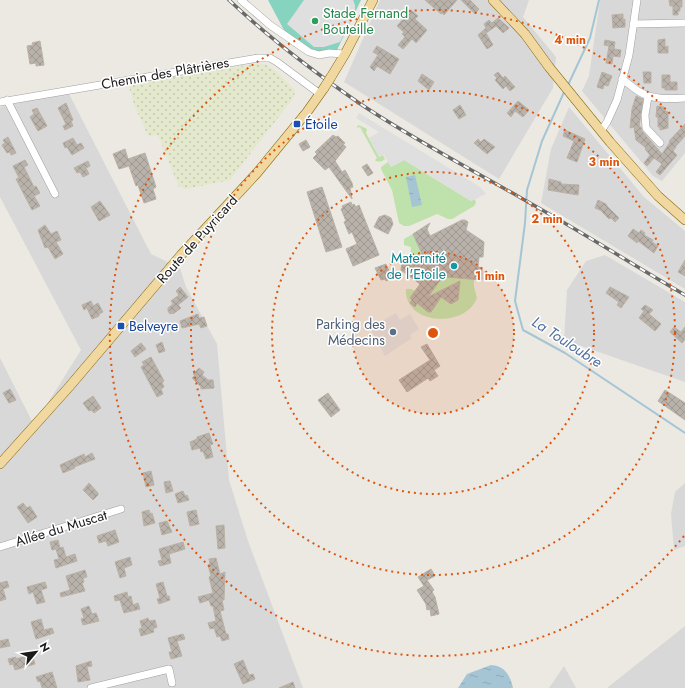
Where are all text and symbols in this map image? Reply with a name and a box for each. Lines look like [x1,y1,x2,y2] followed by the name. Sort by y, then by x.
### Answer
[323,3,408,39] place label: Stade Fernand Bouteille
[310,16,320,26] marker: Stade Fernand Bouteille
[554,31,586,49] text: 4 min
[100,52,231,94] street label: Chemin des Plâtrières
[305,114,338,134] place label: Étoile
[292,119,302,129] marker: Étoile
[588,153,620,171] text: 3 min
[152,190,242,288] street label: Route de Puyricard
[531,210,563,228] text: 2 min
[387,248,446,284] place label: Maternité de l'Etoile
[449,261,459,271] marker: Maternité de l'Etoile
[475,267,505,285] text: 1 min
[528,311,607,373] water label: La Touloubre
[316,314,385,350] place label: Parking des Médecins
[129,316,178,336] place label: Belveyre
[116,321,126,331] marker: Belveyre
[426,326,440,340] centre of rings
[388,327,398,337] marker: Parking des Médecins
[13,504,110,551] street label: Allée du Muscat
[16,632,56,672] north arrow
[36,639,54,655] text: N

